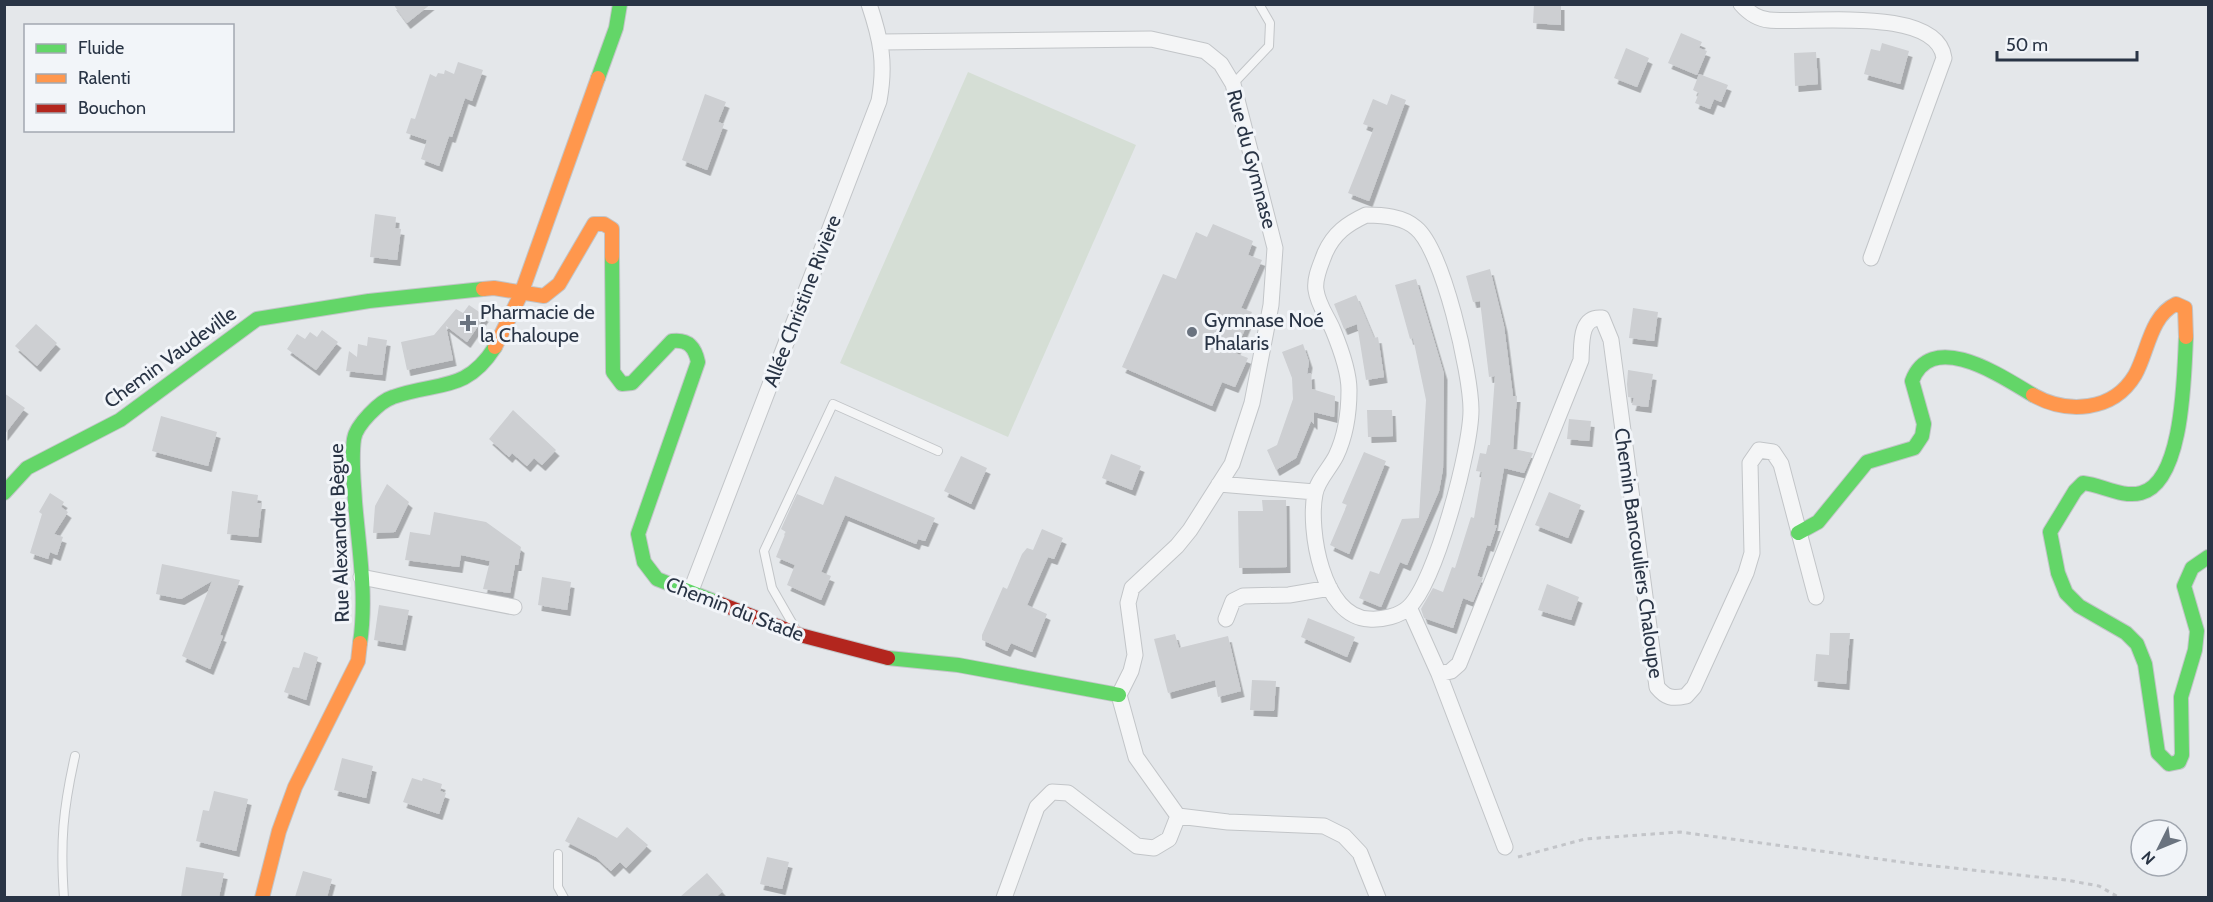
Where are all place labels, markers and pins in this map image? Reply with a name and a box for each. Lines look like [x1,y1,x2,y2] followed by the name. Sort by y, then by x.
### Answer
[480,300,595,347] place label: Pharmacie de la Chaloupe
[1204,308,1324,355] place label: Gymnase Noé Phalaris
[461,316,475,330] marker: Pharmacie de la Chaloupe
[1185,325,1199,339] marker: Gymnase Noé Phalaris

